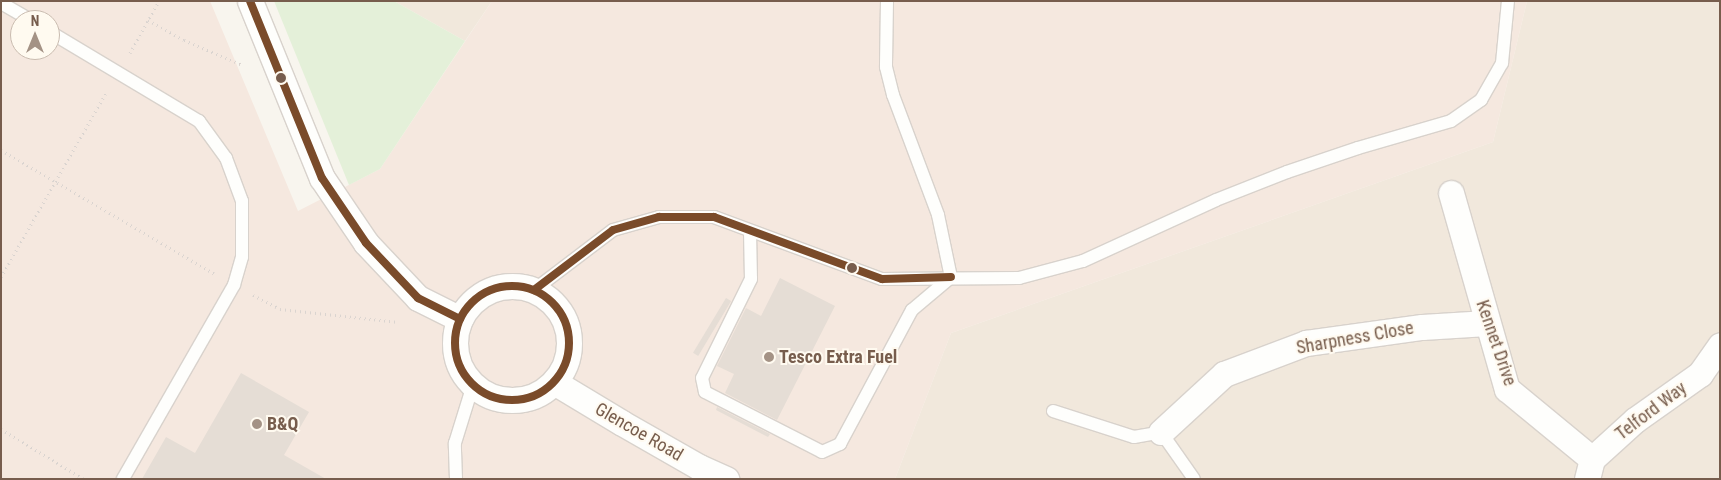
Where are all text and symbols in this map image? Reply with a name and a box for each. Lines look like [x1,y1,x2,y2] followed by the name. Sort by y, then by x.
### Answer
[10,10,60,60] north arrow
[31,13,39,29] text: N
[276,73,286,83] unlabelled marker
[847,263,857,273] unlabelled marker
[1471,297,1521,389] street label: Kennet Drive
[1295,317,1415,359] street label: Sharpness Close
[779,346,897,368] place label: Tesco Extra Fuel
[763,351,775,363] marker: Tesco Extra Fuel
[1611,377,1691,445] street label: Telford Way
[591,398,687,466] street label: Glencoe Road
[267,413,298,435] place label: B&Q
[251,418,263,430] marker: B&Q

